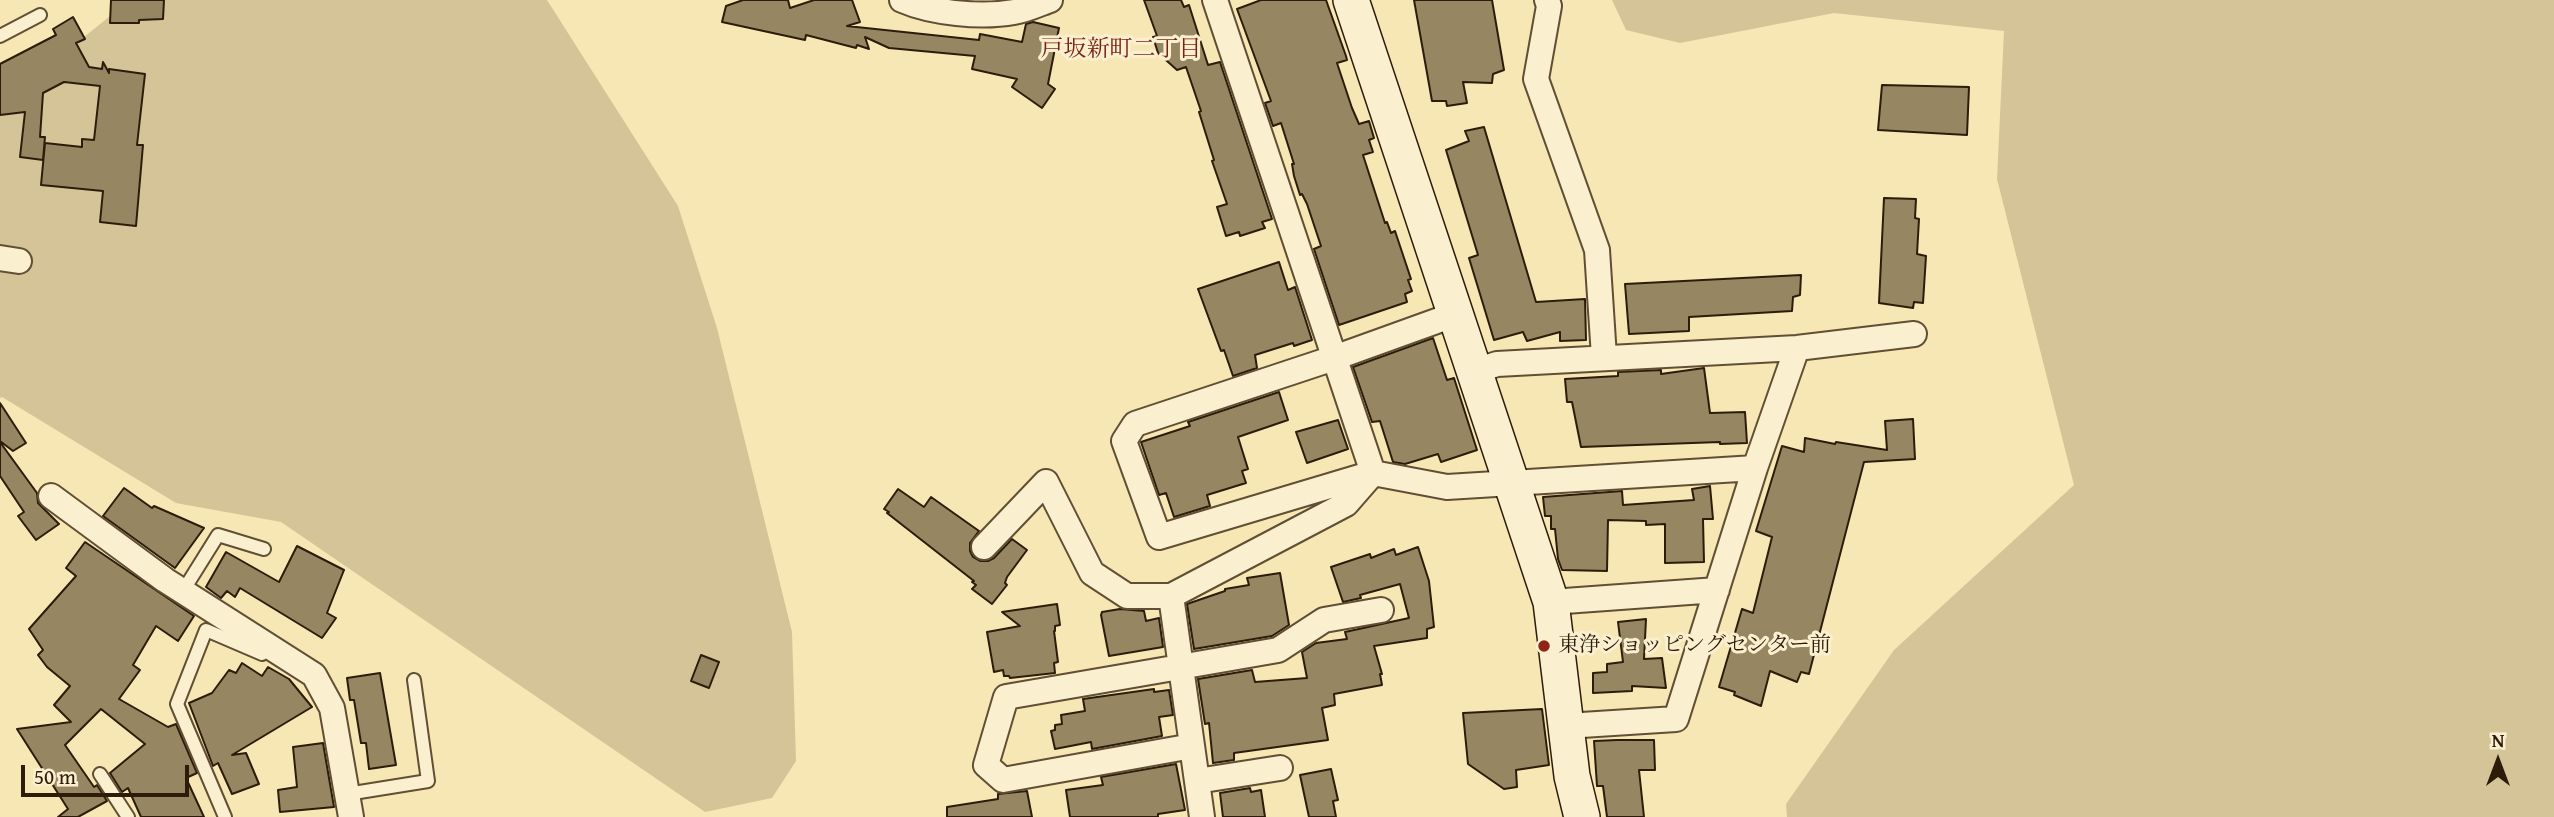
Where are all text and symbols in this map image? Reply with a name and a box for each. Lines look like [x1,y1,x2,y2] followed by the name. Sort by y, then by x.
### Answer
[1041,36,1201,64] district label: 戸坂新町二丁目
[1558,633,1831,659] place label: 東浄ショッピングセンター前
[1536,638,1552,654] marker: 東浄ショッピングセンター前
[2463,726,2533,796] north arrow
[2492,726,2504,754] text: N
[24,750,192,794] scale bar
[34,761,76,792] text: 50 m

